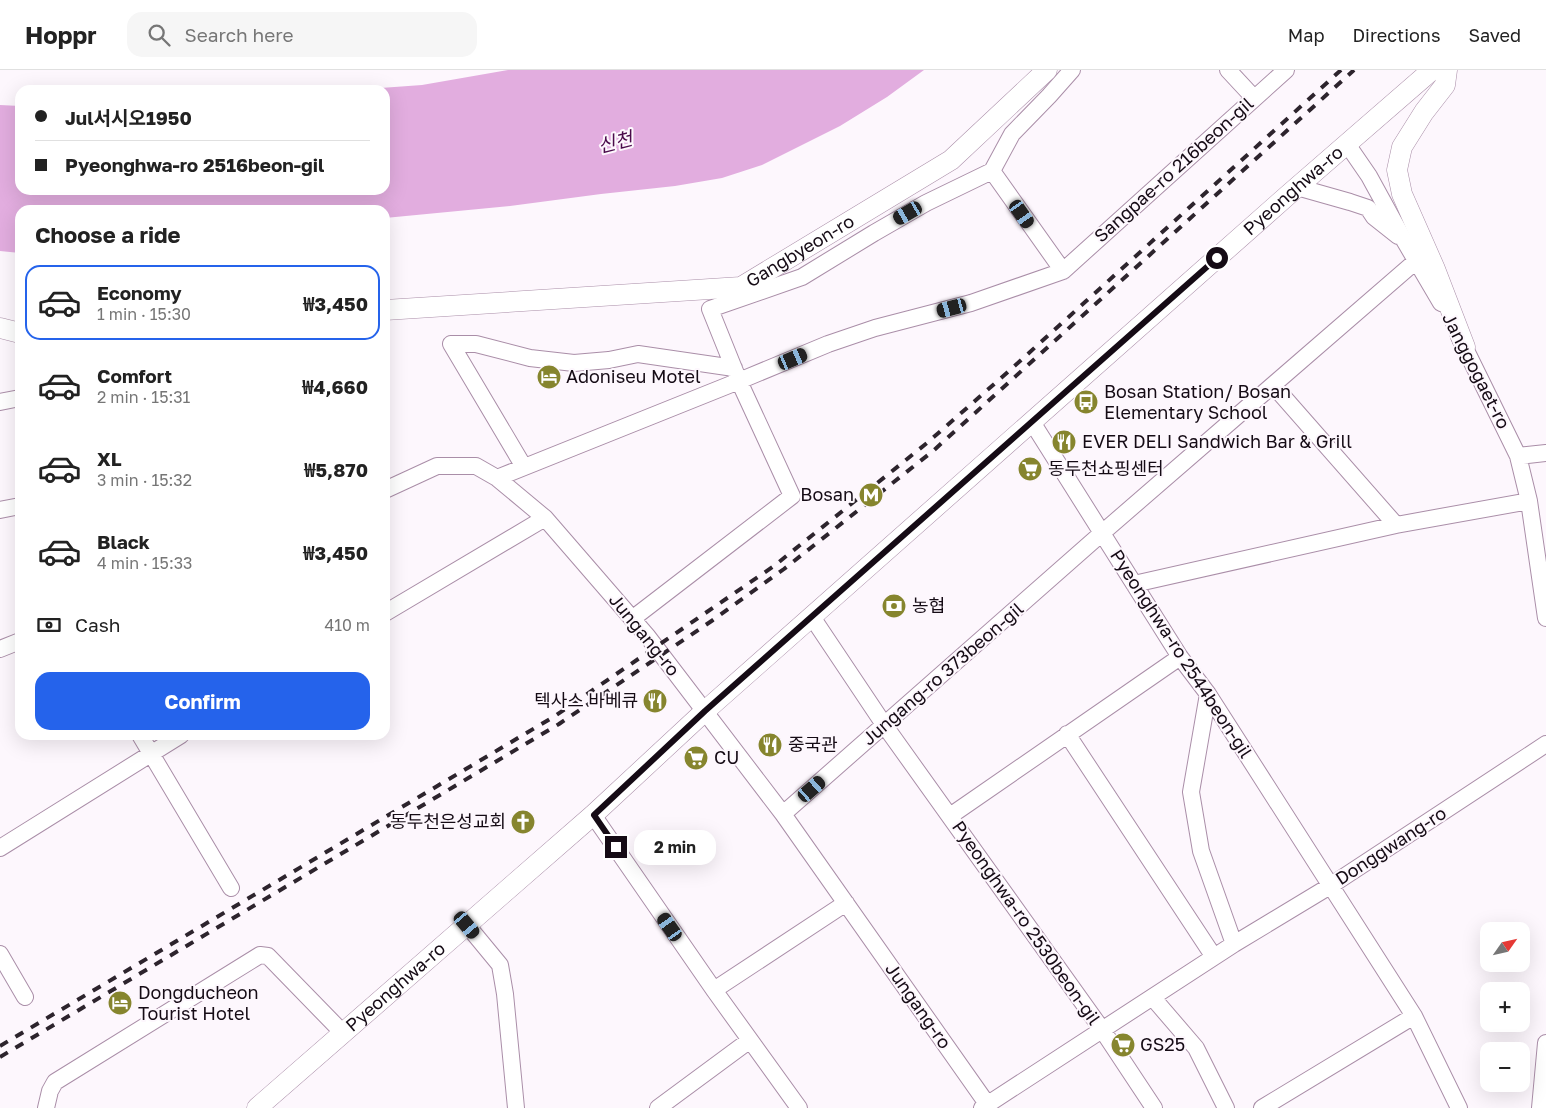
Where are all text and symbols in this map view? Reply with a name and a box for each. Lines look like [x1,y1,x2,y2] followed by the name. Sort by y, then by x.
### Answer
[127,12,477,57] search box
[25,20,97,49] text: Hoppr
[145,21,173,49] icon: search
[185,23,293,46] text: Search here
[1288,24,1324,46] text: Map
[1352,24,1440,46] text: Directions
[1468,24,1521,46] text: Saved
[1089,92,1258,246] street label: Sangpae-ro 216beon-gil
[65,106,192,129] text: Jul서시오1950
[595,126,636,157] water label: 신천
[1238,140,1347,239] street label: Pyeonghwa-ro
[65,153,324,176] text: Pyeonghwa-ro 2516beon-gil
[1007,197,1036,231] car
[891,199,924,227] car
[742,209,858,291] street label: Gangbyeon-ro
[35,221,181,248] text: Choose a ride
[1206,247,1228,269] route start
[37,280,82,325] icon: car
[97,281,182,304] text: Economy
[303,292,368,315] text: ₩3,450
[935,297,968,319] car
[97,304,191,324] text: 1 min · 15:30
[1438,309,1516,432] street label: Janggogaet-ro
[776,346,809,372] car
[37,363,82,408] icon: car
[97,364,172,387] text: Comfort
[536,364,562,390] hotel icon: Adoniseu Motel
[566,365,701,387] place label: Adoniseu Motel
[302,375,368,398] text: ₩4,660
[1104,380,1291,423] place label: Bosan Station/ Bosan Elementary School
[97,387,190,407] text: 2 min · 15:31
[1073,389,1099,415] bus stop icon: Bosan Station/ Bosan Elementary School
[1051,429,1077,455] restaurant icon: EVER DELI Sandwich Bar & Grill
[1082,430,1352,452] place label: EVER DELI Sandwich Bar & Grill
[37,446,82,491] icon: car
[97,447,122,470] text: XL
[1017,456,1043,482] supermarket icon: 동두천쇼핑센터
[1048,457,1164,479] place label: 동두천쇼핑센터
[304,458,368,481] text: ₩5,870
[97,470,192,490] text: 3 min · 15:32
[858,482,884,508] metro station icon: Bosan
[800,483,854,505] place label: Bosan
[37,529,82,574] icon: car
[97,530,150,553] text: Black
[303,541,368,564] text: ₩3,450
[1106,545,1258,762] street label: Pyeonghwa-ro 2544beon-gil
[97,553,192,573] text: 4 min · 15:33
[605,589,685,680] street label: Jungang-ro
[881,593,907,619] bank icon: 농협
[912,594,945,616] place label: 농협
[857,597,1028,749] street label: Jungang-ro 373beon-gil
[35,611,63,639] icon: cash
[75,613,120,636] text: Cash
[324,615,370,635] text: 410 m
[35,672,370,730] button: Confirm
[642,688,668,714] restaurant icon: 텍사스 바베큐
[534,689,638,711] place label: 텍사스 바베큐
[757,732,783,758] restaurant icon: 중국관
[788,733,838,755] place label: 중국관
[683,745,709,771] supermarket icon: CU
[714,746,739,768] place label: CU
[795,773,828,805] car
[1331,801,1450,889] street label: Donggwang-ro
[510,809,536,835] church icon: 동두천은성교회
[390,810,506,832] place label: 동두천은성교회
[948,816,1106,1029] street label: Pyeonghwa-ro 2530beon-gil
[634,830,716,864] callout: 2 min
[605,836,627,858] route end
[654,837,696,857] text: 2 min
[451,909,482,941] car
[655,910,684,944] car
[1480,922,1530,972] north arrow
[1480,922,1530,1092] map controls
[341,937,449,1036] street label: Pyeonghwa-ro
[881,958,956,1053] street label: Jungang-ro
[138,981,259,1024] place label: Dongducheon Tourist Hotel
[1480,982,1530,1032] button: +
[107,990,133,1016] hotel icon: Dongducheon Tourist Hotel
[1110,1032,1136,1058] supermarket icon: GS25
[1140,1033,1185,1055] place label: GS25
[1480,1042,1530,1092] button: −

